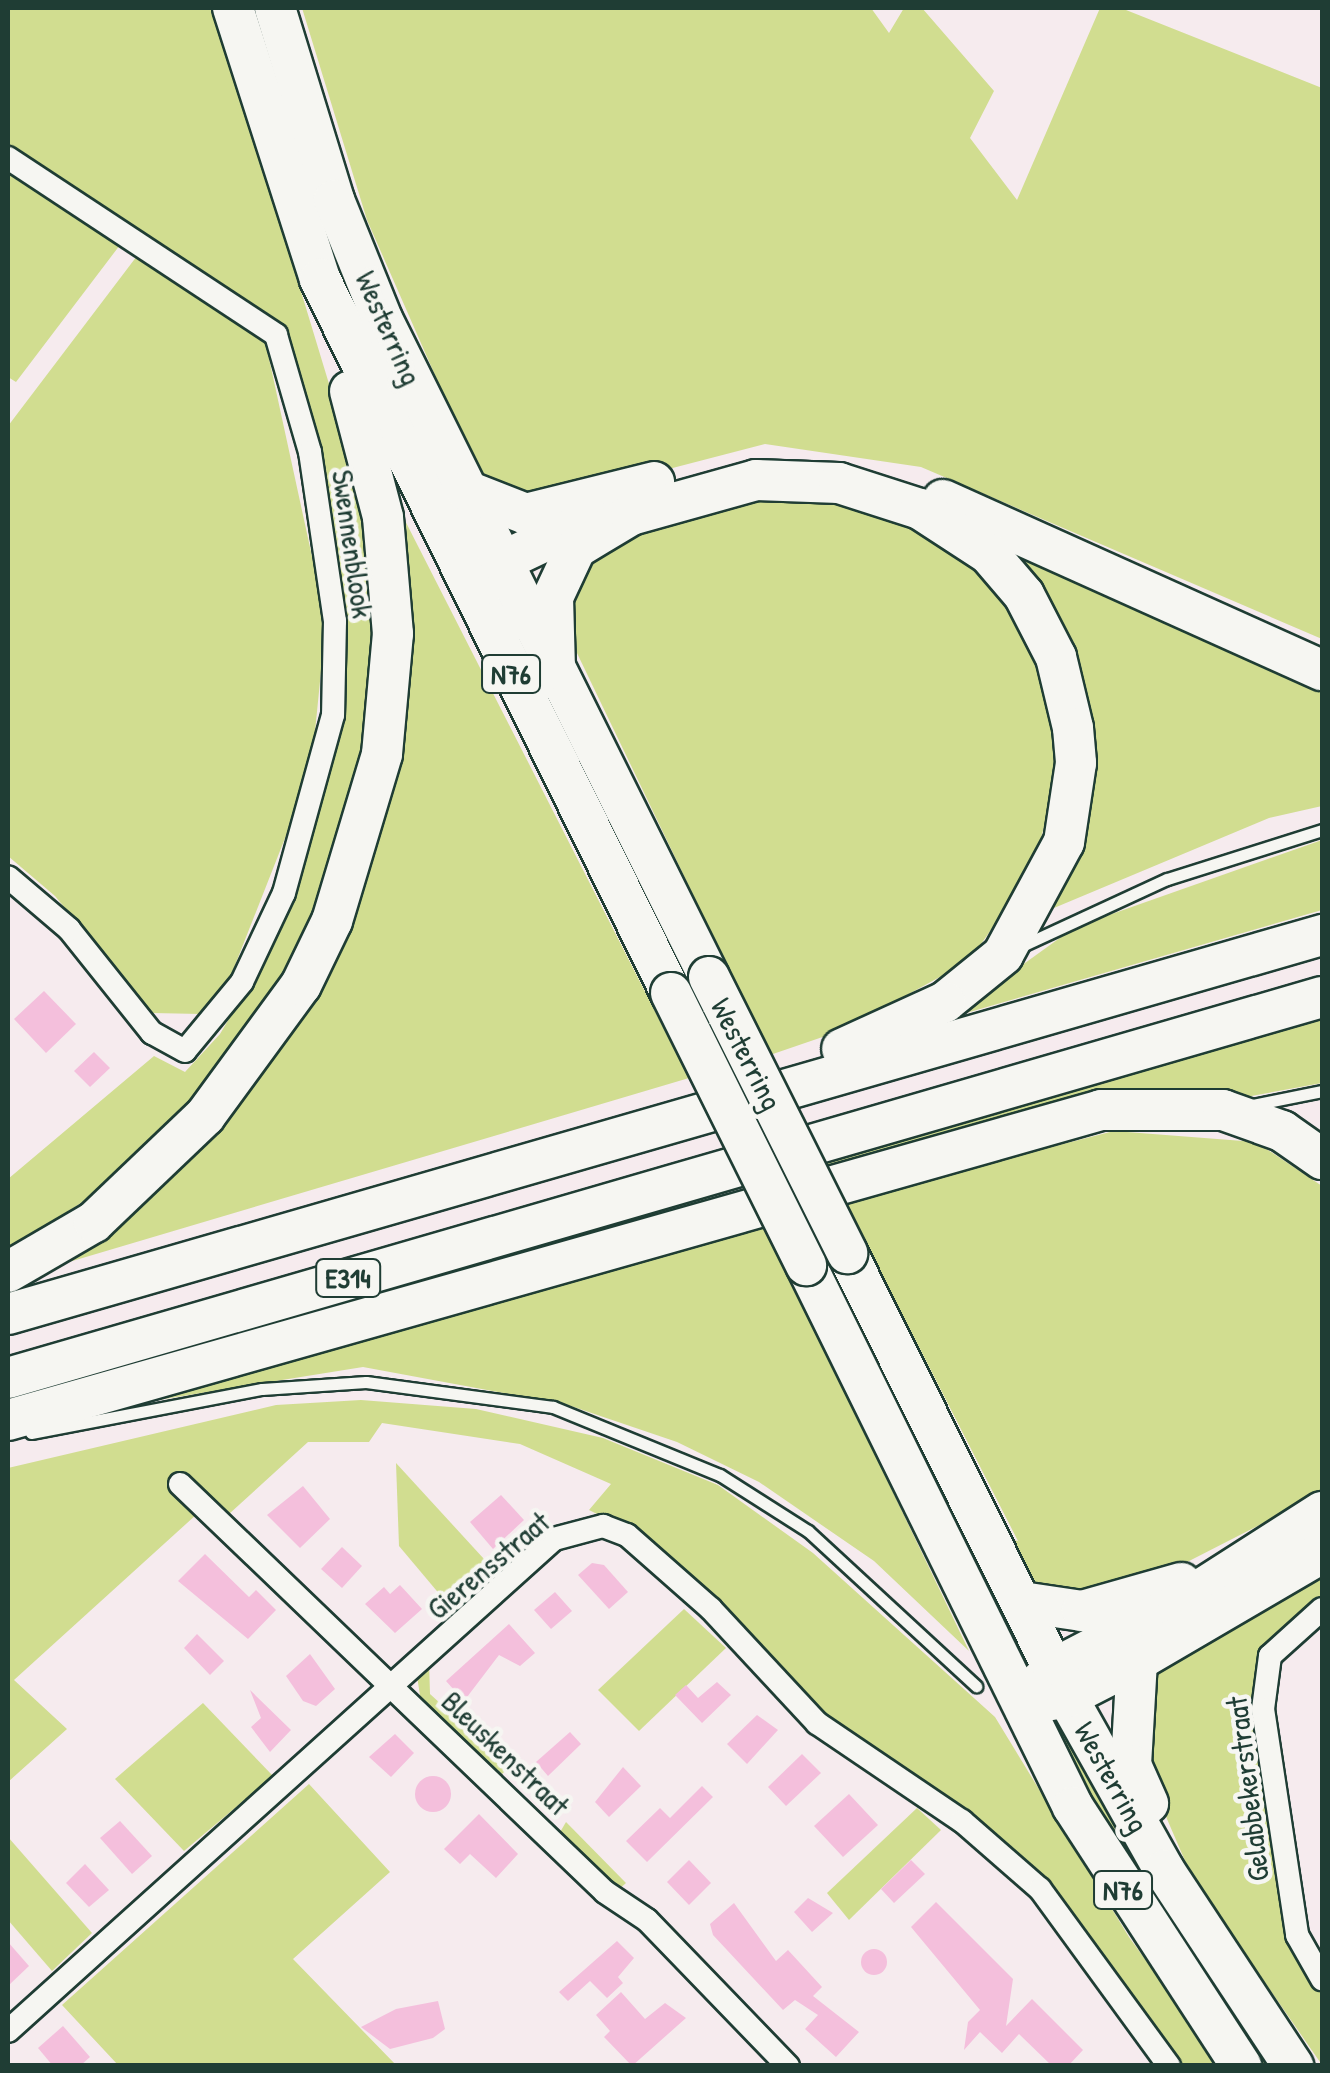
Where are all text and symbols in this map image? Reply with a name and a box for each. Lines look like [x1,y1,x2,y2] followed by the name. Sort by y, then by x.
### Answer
[348,265,430,391] street label: Westerring
[325,468,381,620] street label: Swennenblook
[481,651,541,697] road number: N76
[704,992,790,1116] street label: Westerring
[313,1255,383,1301] road number: E314
[419,1503,557,1627] street label: Gierensstraat
[435,1683,577,1823] street label: Bleuskenstraat
[1218,1695,1276,1883] street label: Gelabbekerstraat
[1067,1715,1157,1839] street label: Westerring
[1093,1867,1153,1913] road number: N76

